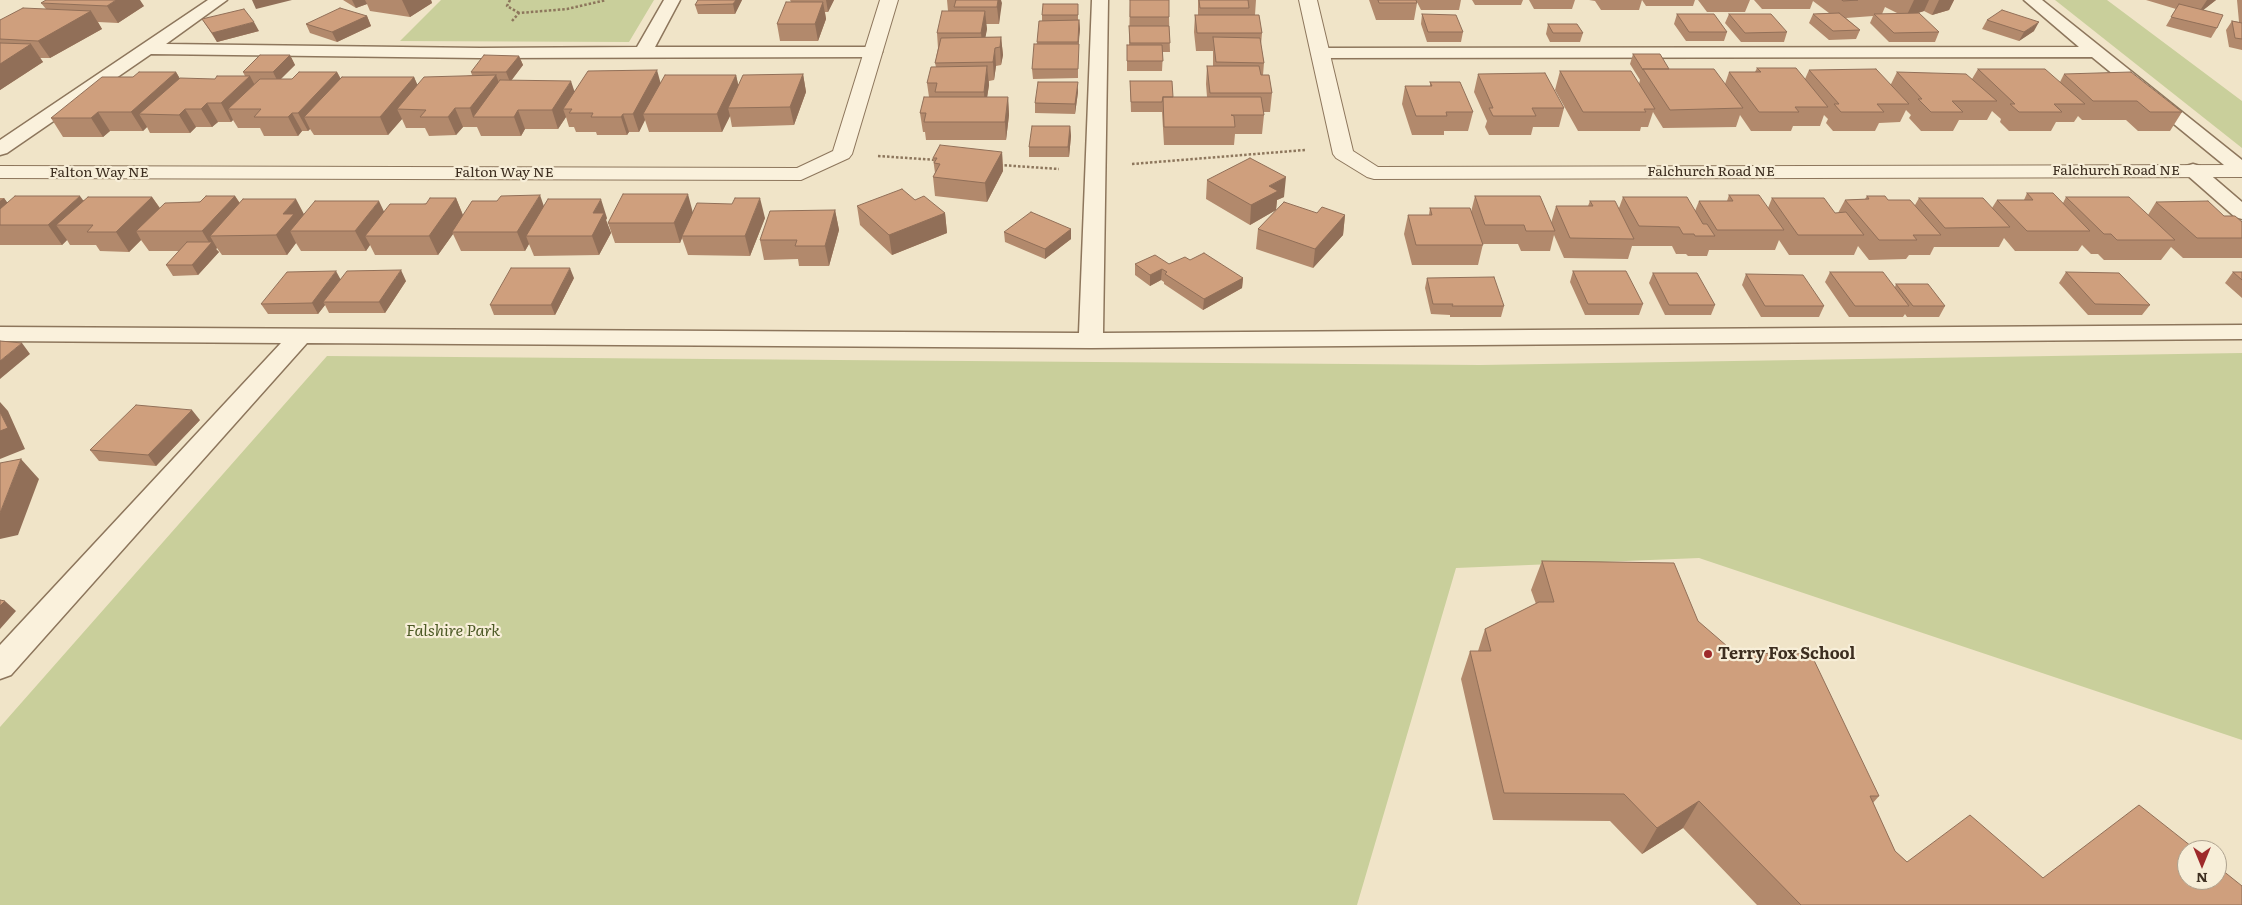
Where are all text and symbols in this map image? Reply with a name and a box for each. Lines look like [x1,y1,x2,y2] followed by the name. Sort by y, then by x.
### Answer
[2052,163,2180,179] street label: Falchurch Road NE
[1647,164,1775,180] street label: Falchurch Road NE
[49,165,149,181] street label: Falton Way NE
[454,165,554,181] street label: Falton Way NE
[406,621,500,641] park label: Falshire Park
[1718,644,1855,664] place label: Terry Fox School
[1702,648,1714,660] marker: Terry Fox School
[2177,840,2227,890] north arrow
[2196,869,2208,889] text: N

